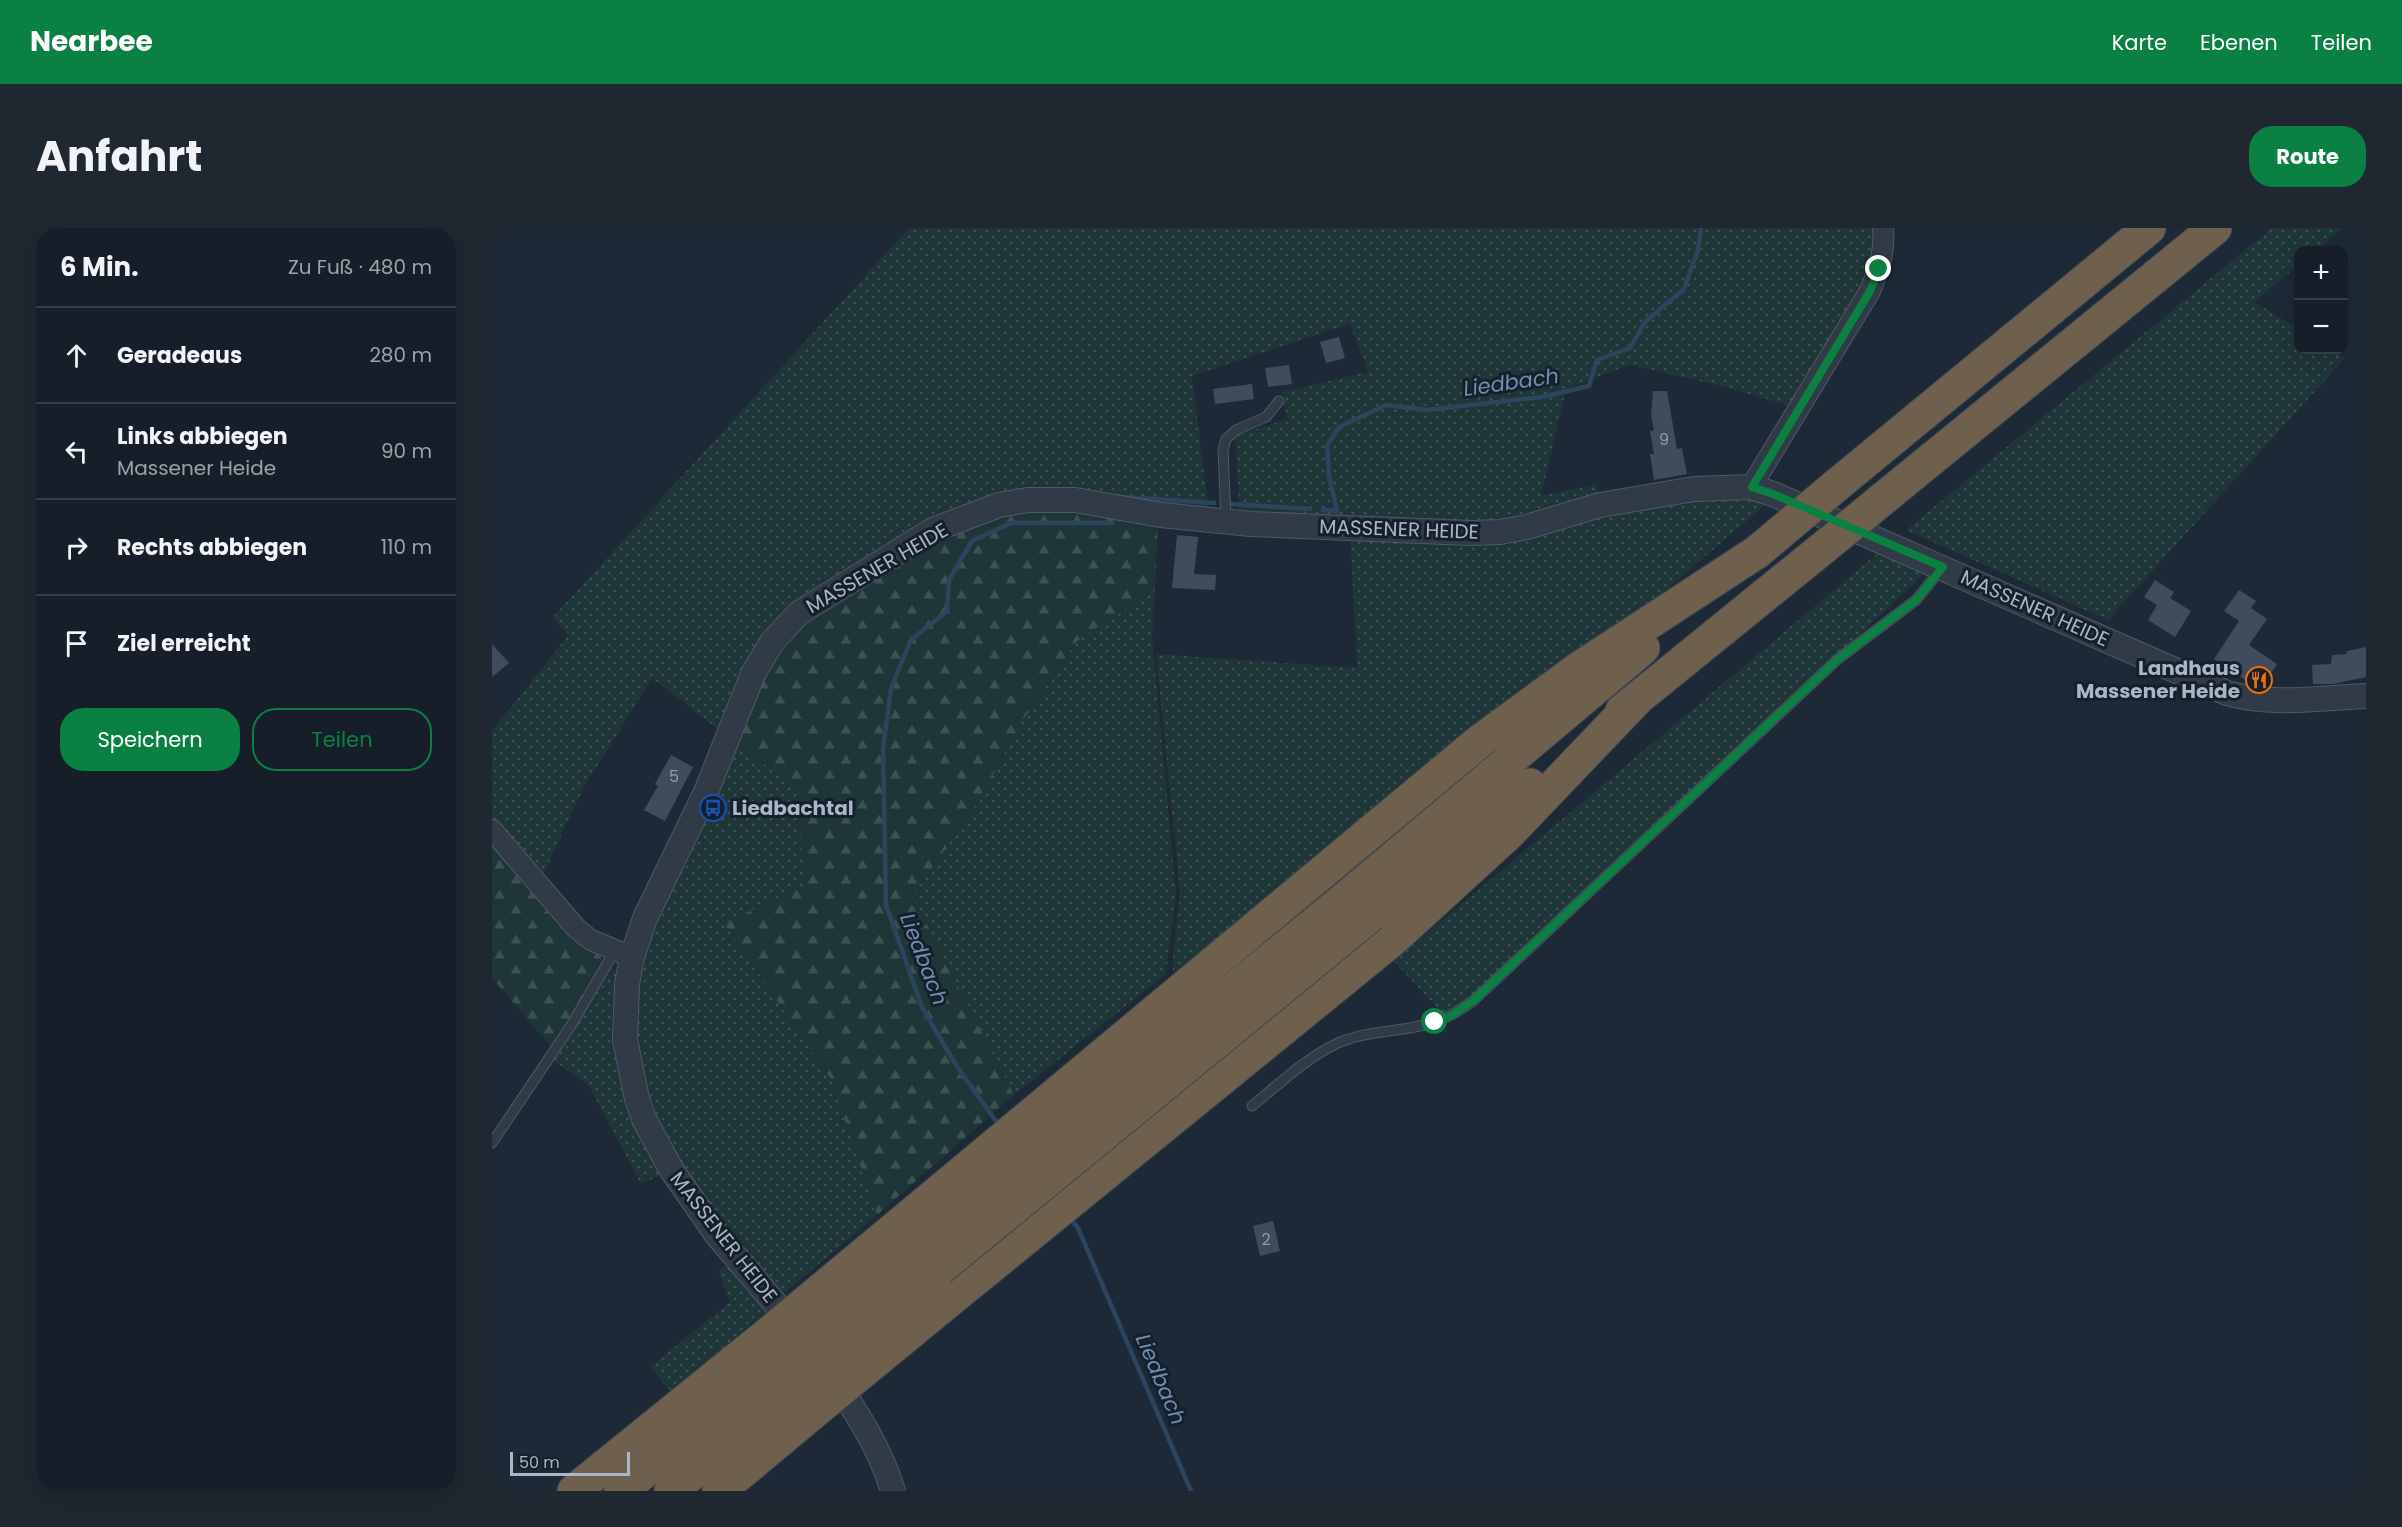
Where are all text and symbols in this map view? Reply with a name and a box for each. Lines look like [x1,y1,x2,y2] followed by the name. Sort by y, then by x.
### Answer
[30,22,153,61] text: Nearbee
[2112,28,2167,57] text: Karte
[2200,28,2278,57] text: Ebenen
[2311,28,2372,57] text: Teilen
[2249,126,2366,187] button: Route
[36,127,202,186] text: Anfahrt
[2294,246,2348,354] map controls
[2294,246,2348,300] button: +
[60,249,138,285] text: 6 Min.
[288,253,432,281] text: Zu Fuß · 480 m
[1865,255,1891,281] route end
[2294,300,2348,354] button: −
[60,339,93,372] icon: ahead
[117,340,242,371] text: Geradeaus
[369,341,432,369] text: 280 m
[1461,361,1561,403] water label: Liedbach
[117,421,288,452] text: Links abbiegen
[1659,428,1669,451] house number: 9
[60,435,93,468] icon: left
[381,437,432,465] text: 90 m
[117,454,276,482] text: Massener Heide
[1319,512,1479,546] street label: MASSENER HEIDE
[801,516,953,620] street label: MASSENER HEIDE
[60,531,93,564] icon: right
[117,532,307,563] text: Rechts abbiegen
[381,533,432,561] text: 110 m
[1956,563,2114,653] street label: MASSENER HEIDE
[60,627,93,660] icon: arrive
[117,628,251,659] text: Ziel erreicht
[2076,654,2240,705] place label: Landhaus Massener Heide
[2244,665,2274,695] restaurant icon: Landhaus Massener Heide
[60,708,240,771] button: Speichern
[252,708,432,771] button: Teilen
[669,765,679,788] house number: 5
[698,793,728,823] bus stop icon: Liedbachtal
[732,794,854,822] place label: Liedbachtal
[893,909,955,1009] water label: Liedbach
[1421,1008,1447,1034] route start
[664,1165,784,1309] street label: MASSENER HEIDE
[1261,1228,1271,1251] house number: 2
[1129,1329,1193,1429] water label: Liedbach
[510,1449,630,1476] scale bar
[519,1451,560,1474] text: 50 m

